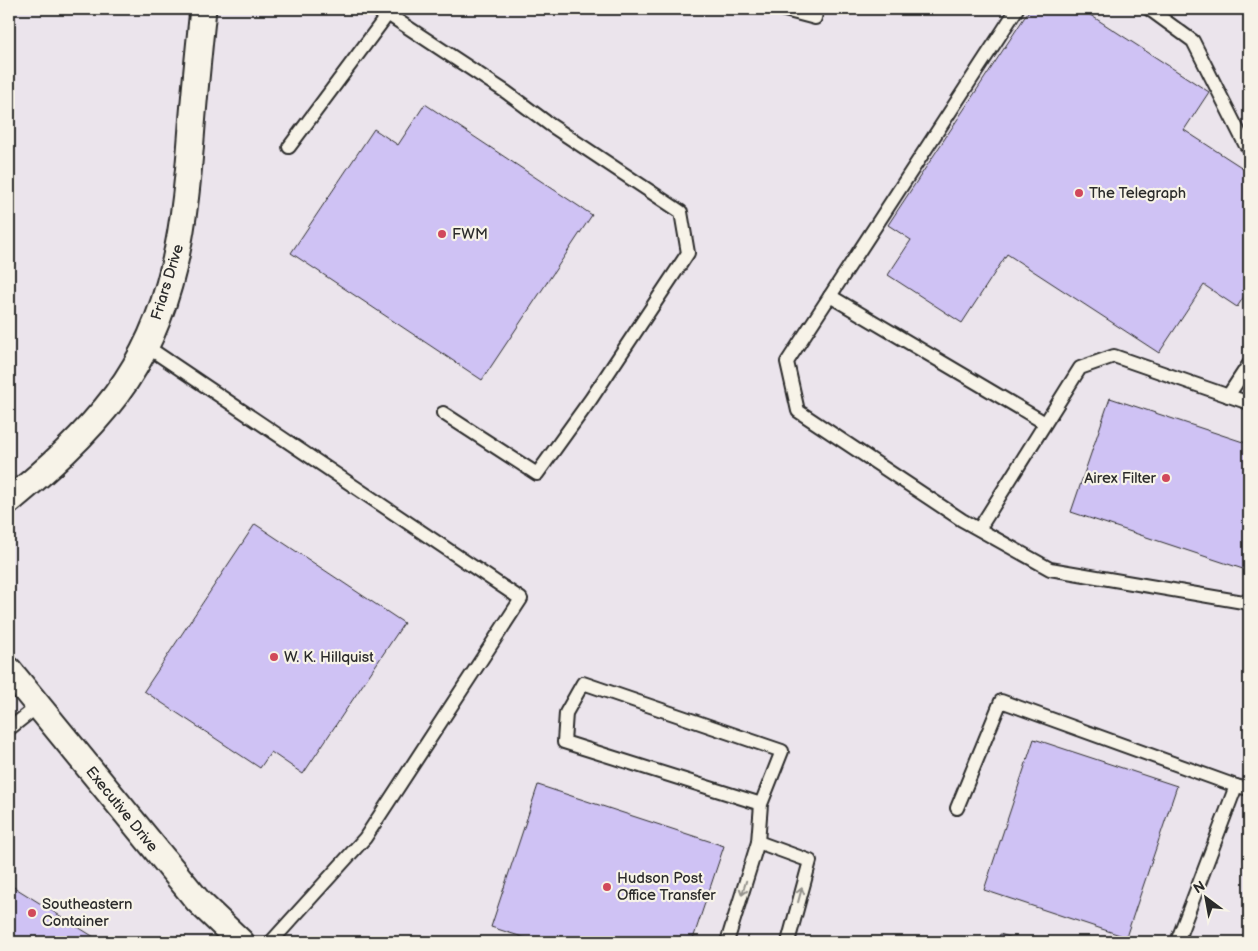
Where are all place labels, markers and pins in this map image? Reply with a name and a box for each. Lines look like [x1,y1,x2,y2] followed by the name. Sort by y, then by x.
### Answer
[1089,184,1186,203] place label: The Telegraph
[1073,187,1085,199] marker: The Telegraph
[452,225,488,244] place label: FWM
[436,228,448,240] marker: FWM
[1084,469,1157,488] place label: Airex Filter
[1160,472,1172,484] marker: Airex Filter
[284,648,374,667] place label: W. K. Hillquist
[268,651,280,663] marker: W. K. Hillquist
[617,869,716,905] place label: Hudson Post Office Transfer
[601,881,613,893] marker: Hudson Post Office Transfer
[42,895,132,931] place label: Southeastern Container
[26,907,38,919] marker: Southeastern Container

